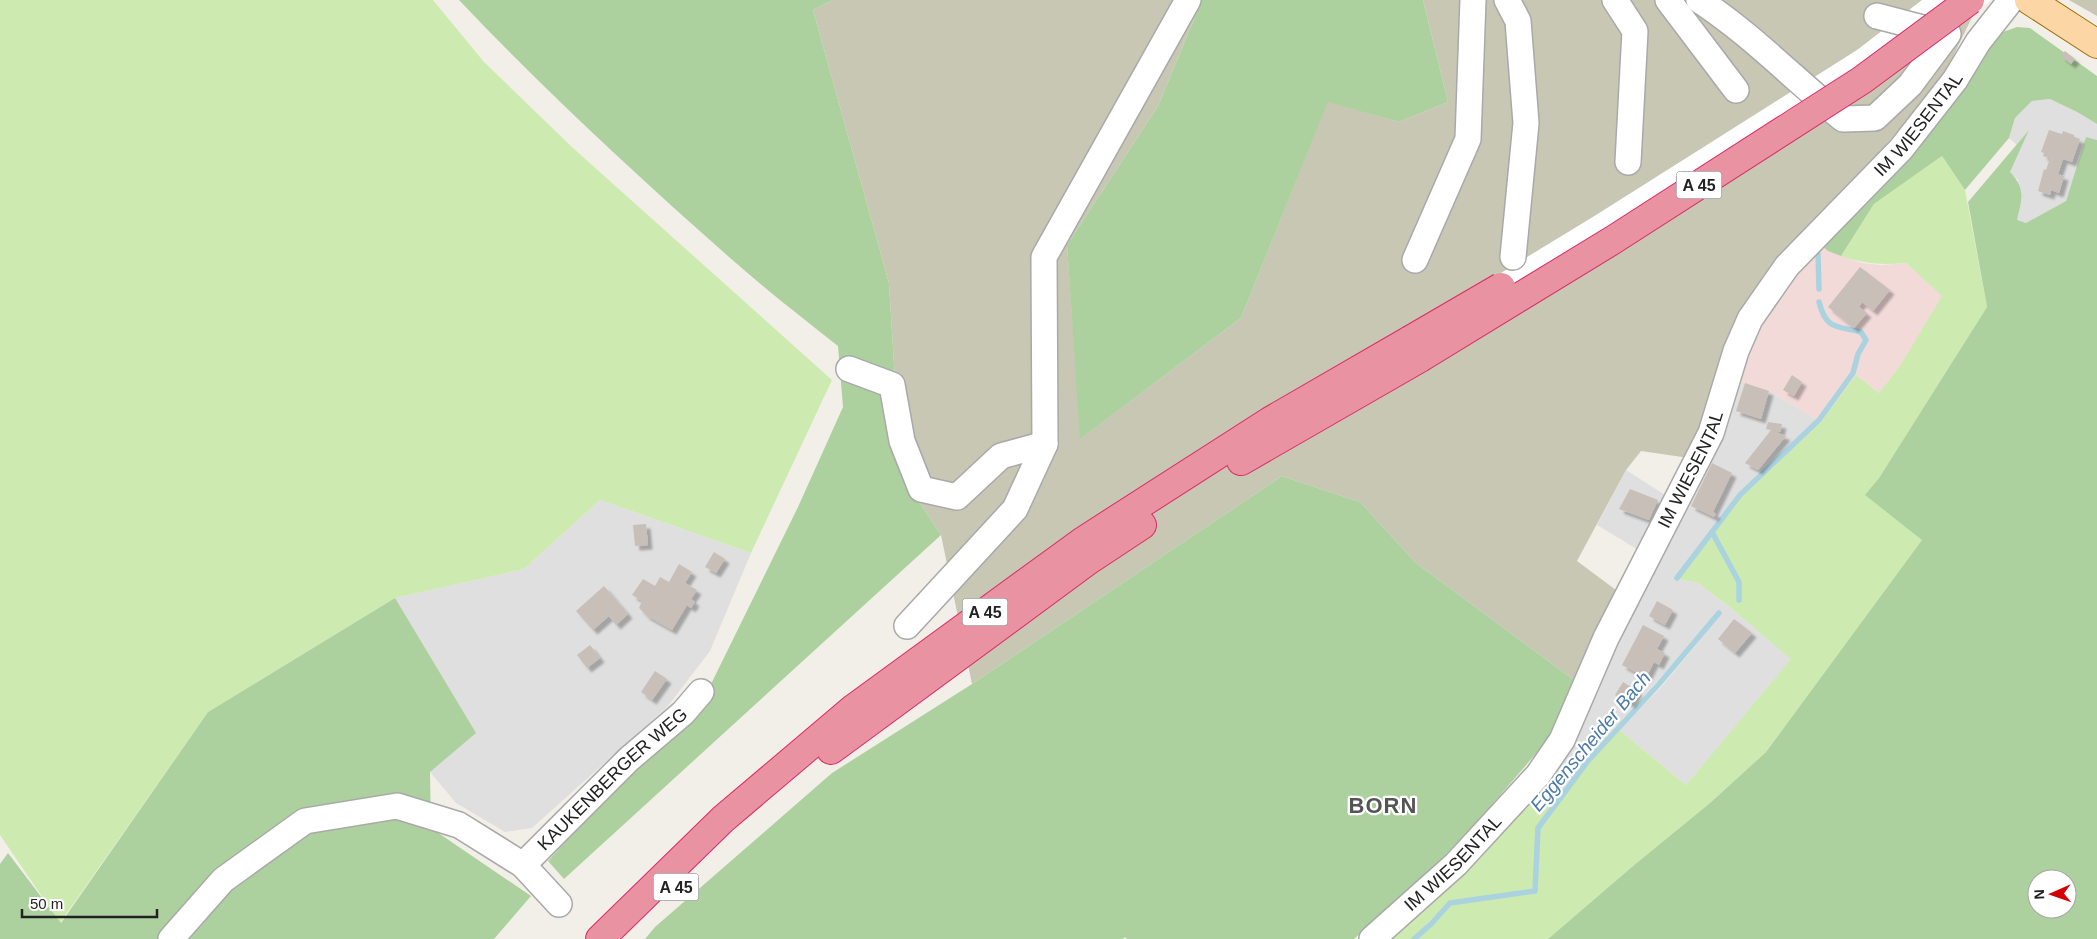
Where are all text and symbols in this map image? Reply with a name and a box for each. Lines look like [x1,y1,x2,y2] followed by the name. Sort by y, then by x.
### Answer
[1870,70,1967,180] street label: IM WIESENTAL
[1676,172,1722,198] road number: A 45
[1654,409,1727,531] street label: IM WIESENTAL
[962,598,1008,626] road number: A 45
[1526,667,1655,815] water label: Eggenscheider Bach
[534,704,691,854] street label: KAUKENBERGER WEG
[1349,793,1417,818] district label: BORN
[1400,811,1506,915] street label: IM WIESENTAL
[2027,869,2077,919] north arrow
[654,874,698,900] road number: A 45
[22,886,158,918] scale bar
[2031,889,2047,900] text: N
[30,895,63,912] text: 50 m

